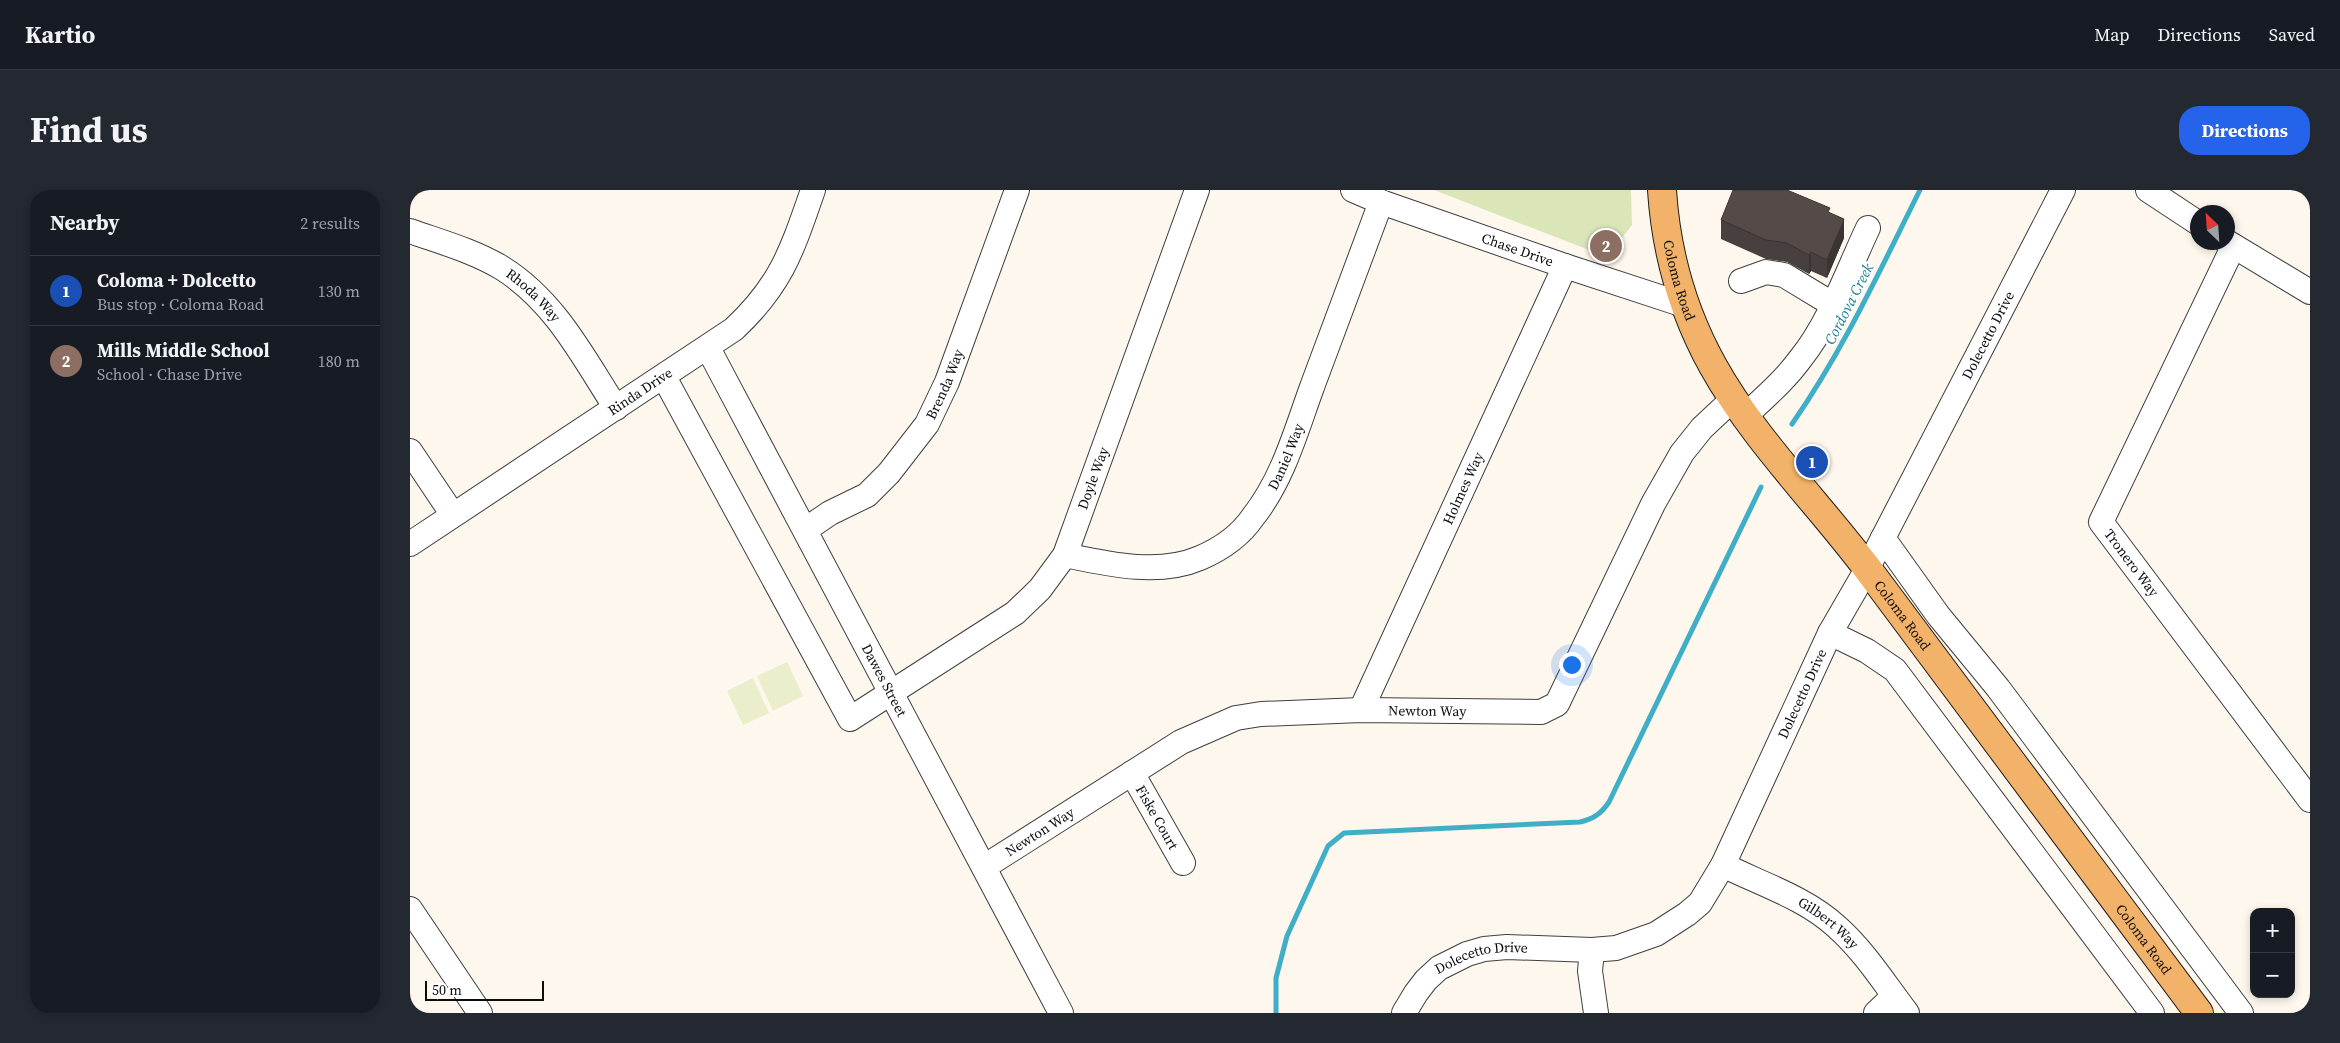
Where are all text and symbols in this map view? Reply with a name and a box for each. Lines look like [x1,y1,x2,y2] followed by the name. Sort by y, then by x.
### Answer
[25,18,95,51] text: Kartio
[2094,22,2130,47] text: Map
[2158,22,2241,47] text: Directions
[2269,22,2315,47] text: Saved
[30,106,148,154] text: Find us
[2179,106,2310,155] button: Directions
[2190,205,2235,250] north arrow
[50,208,120,237] text: Nearby
[300,212,360,234] text: 2 results
[1590,227,1622,265] pin: 2
[1479,228,1556,271] street label: Chase Drive
[1658,238,1700,323] street label: Coloma Road
[1819,259,1878,348] water label: Cordova Creek
[502,264,566,327] street label: Rhoda Way
[97,267,256,293] text: Coloma + Dolcetto
[62,280,70,302] text: 1
[318,280,360,302] text: 130 m
[1957,288,2019,383] street label: Dolecetto Drive
[97,293,264,315] text: Bus stop · Coloma Road
[97,337,270,363] text: Mills Middle School
[921,346,968,423] street label: Brenda Way
[62,350,70,372] text: 2
[318,350,360,372] text: 180 m
[97,363,242,385] text: School · Chase Drive
[604,363,676,420] street label: Rinda Drive
[1263,420,1309,494] street label: Daniel Way
[1072,443,1114,512] street label: Doyle Way
[1796,443,1828,481] pin: 1
[1438,448,1489,528] street label: Holmes Way
[2100,525,2164,601] street label: Tronero Way
[1870,576,1935,654] street label: Coloma Road
[857,640,912,720] street label: Dawes Street
[1773,646,1831,742] street label: Dolecetto Drive
[1559,652,1585,678] your location
[1388,700,1467,721] street label: Newton Way
[1131,781,1184,854] street label: Fiske Court
[1001,802,1079,861] street label: Newton Way
[1794,892,1864,954] street label: Gilbert Way
[2111,900,2177,978] street label: Coloma Road
[2250,908,2295,998] map controls
[2250,908,2295,953] button: +
[1431,937,1528,979] street label: Dolecetto Drive
[2250,953,2295,998] button: −
[425,978,544,1001] scale bar
[432,980,462,1000] text: 50 m

